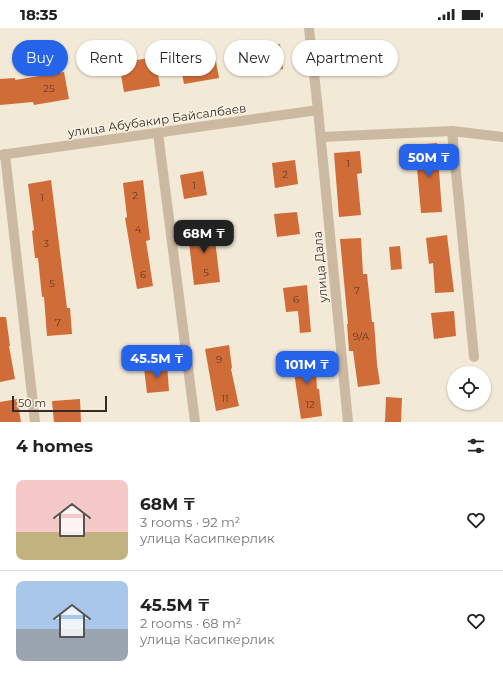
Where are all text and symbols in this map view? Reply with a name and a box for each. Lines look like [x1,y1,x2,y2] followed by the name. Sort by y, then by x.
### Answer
[20,5,57,24] text: 18:35
[12,40,68,76] chip: Buy
[76,40,137,76] chip: Rent
[145,40,216,76] chip: Filters
[224,40,284,76] chip: New
[292,40,398,76] chip: Apartment
[43,82,55,95] house number: 25
[66,100,247,140] street label: улица Абубакир Байсалбаев
[401,144,457,178] pin: 50M ₸
[408,149,450,165] text: 50M ₸
[346,157,350,170] house number: 1
[282,168,288,181] house number: 2
[192,179,196,192] house number: 1
[132,189,138,202] house number: 2
[40,191,44,204] house number: 1
[176,220,232,254] pin: 68M ₸
[135,223,142,236] house number: 4
[183,225,225,241] text: 68M ₸
[309,231,331,304] street label: улица Дала
[43,237,49,250] house number: 3
[203,266,209,279] house number: 5
[140,268,146,281] house number: 6
[49,277,55,290] house number: 5
[354,284,360,297] house number: 7
[293,293,299,306] house number: 6
[55,316,61,329] house number: 7
[353,330,370,343] house number: 9/А
[120,345,194,379] pin: 45.5M ₸
[130,350,184,366] text: 45.5M ₸
[274,351,340,385] pin: 101M ₸
[216,353,222,366] house number: 9
[285,356,329,372] text: 101M ₸
[447,366,491,410] map controls
[447,366,491,410] button: locate
[221,392,229,405] house number: 11
[12,394,107,413] scale bar
[18,396,46,410] text: 50 m
[305,398,315,411] house number: 12
[465,435,487,457] icon: filters
[16,436,93,456] text: 4 homes
[140,494,196,514] text: 68M ₸
[48,496,96,544] icon: home
[465,509,487,531] icon: heart
[140,514,240,530] text: 3 rooms · 92 m²
[140,530,274,546] text: улица Касипкерлик
[140,595,210,615] text: 45.5M ₸
[48,597,96,645] icon: home
[465,610,487,632] icon: heart
[140,615,241,631] text: 2 rooms · 68 m²
[140,631,274,647] text: улица Касипкерлик

